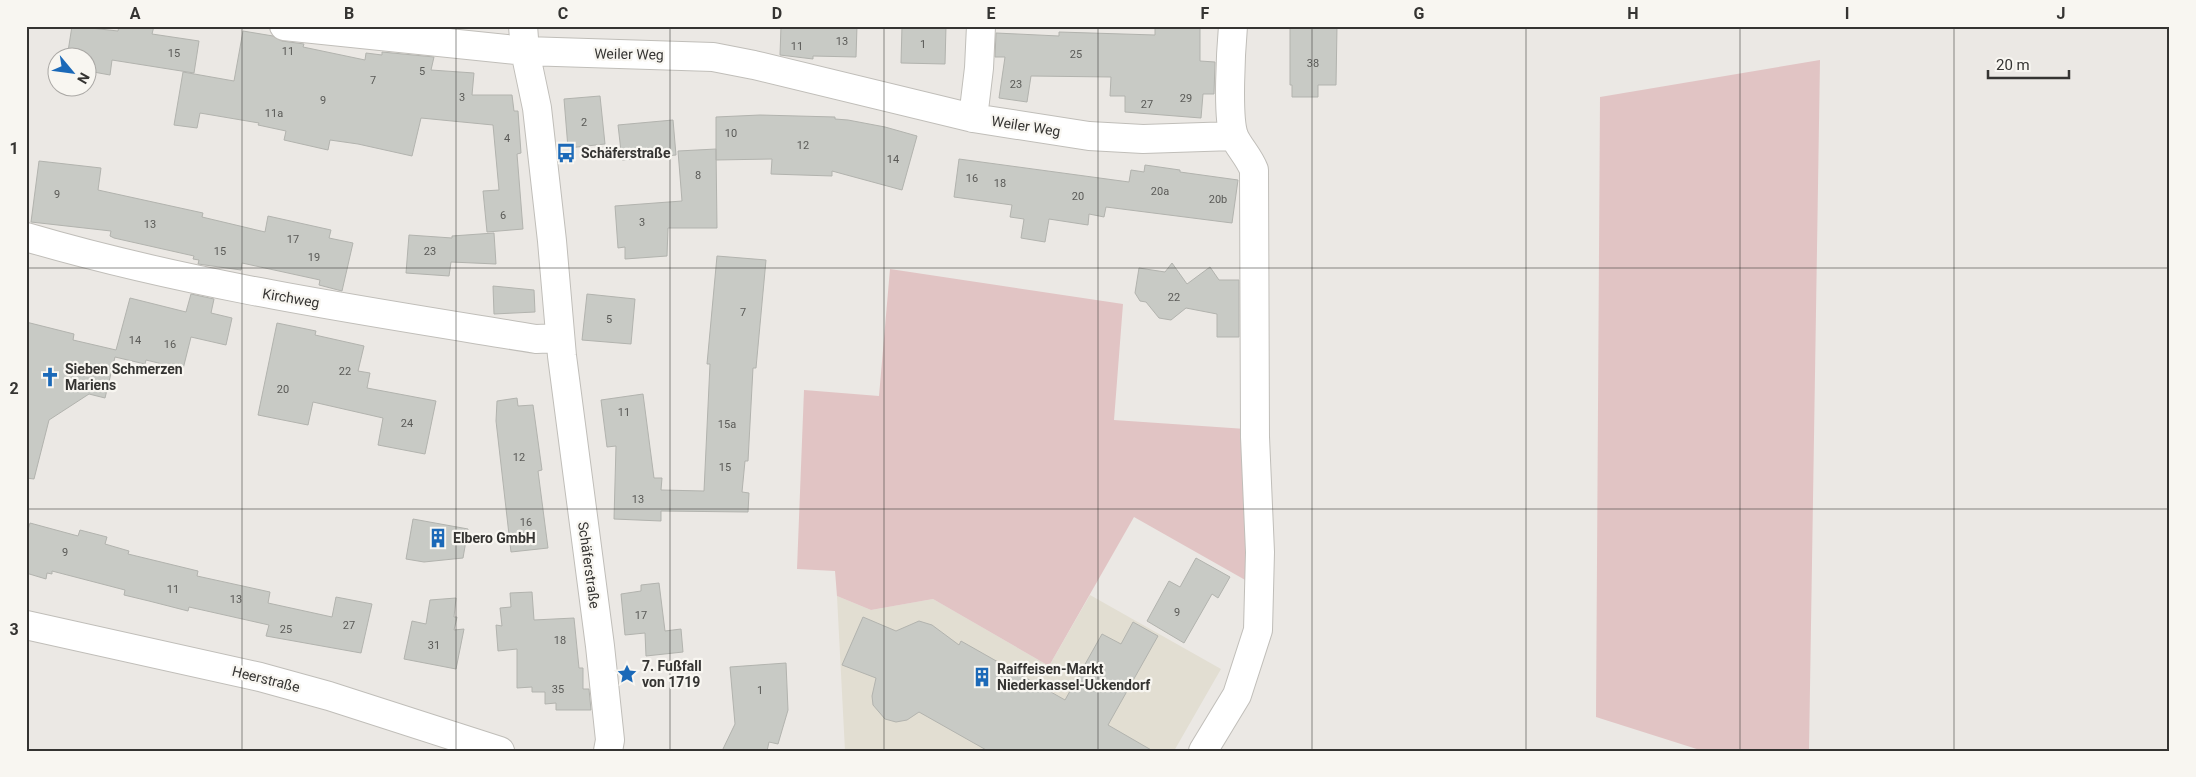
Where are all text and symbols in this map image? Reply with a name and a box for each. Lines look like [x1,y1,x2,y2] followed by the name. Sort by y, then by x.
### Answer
[130,4,141,23] text: A
[344,4,354,23] text: B
[558,4,568,23] text: C
[772,4,782,23] text: D
[987,4,996,23] text: E
[1201,4,1210,23] text: F
[1414,4,1425,23] text: G
[1627,4,1639,23] text: H
[1845,4,1849,23] text: I
[2057,4,2065,23] text: J
[836,35,848,48] house number: 13
[920,38,926,51] house number: 1
[791,40,803,53] house number: 11
[282,45,294,58] house number: 11
[594,45,664,63] street label: Weiler Weg
[168,47,180,60] house number: 15
[48,48,98,98] north arrow
[1070,48,1082,61] house number: 25
[1988,48,2070,80] scale bar
[1996,56,2030,74] text: 20 m
[1307,57,1319,70] house number: 38
[419,65,425,78] house number: 5
[74,70,93,87] text: N
[370,74,376,87] house number: 7
[1010,78,1022,91] house number: 23
[459,91,465,104] house number: 3
[1180,92,1192,105] house number: 29
[320,94,326,107] house number: 9
[1141,98,1153,111] house number: 27
[265,107,283,120] house number: 11a
[990,113,1062,139] street label: Weiler Weg
[581,116,587,129] house number: 2
[725,127,737,140] house number: 10
[504,132,510,145] house number: 4
[9,139,19,158] text: 1
[797,139,809,152] house number: 12
[555,142,577,164] bus stop icon: Schäferstraße
[581,145,671,161] place label: Schäferstraße
[887,153,899,166] house number: 14
[695,169,701,182] house number: 8
[966,172,978,185] house number: 16
[994,177,1006,190] house number: 18
[1151,185,1169,198] house number: 20a
[54,188,60,201] house number: 9
[1072,190,1084,203] house number: 20
[1209,193,1227,206] house number: 20b
[500,209,506,222] house number: 6
[639,216,645,229] house number: 3
[144,218,156,231] house number: 13
[287,233,299,246] house number: 17
[214,245,226,258] house number: 15
[424,245,436,258] house number: 23
[308,251,320,264] house number: 19
[261,285,321,311] street label: Kirchweg
[1168,291,1180,304] house number: 22
[740,306,746,319] house number: 7
[606,313,612,326] house number: 5
[129,334,141,347] house number: 14
[164,338,176,351] house number: 16
[65,361,183,393] place label: Sieben Schmerzen Mariens
[339,365,351,378] house number: 22
[39,366,61,388] church icon: Sieben Schmerzen Mariens
[9,379,19,398] text: 2
[277,383,289,396] house number: 20
[618,406,630,419] house number: 11
[401,417,413,430] house number: 24
[718,418,736,431] house number: 15a
[513,451,525,464] house number: 12
[719,461,731,474] house number: 15
[632,493,644,506] house number: 13
[520,516,532,529] house number: 16
[575,521,603,609] street label: Schäferstraße
[427,527,449,549] building icon: Elbero GmbH
[453,530,536,546] place label: Elbero GmbH
[62,546,68,559] house number: 9
[167,583,179,596] house number: 11
[230,593,242,606] house number: 13
[1174,606,1180,619] house number: 9
[635,609,647,622] house number: 17
[343,619,355,632] house number: 27
[9,620,19,639] text: 3
[280,623,292,636] house number: 25
[554,634,566,647] house number: 18
[428,639,440,652] house number: 31
[642,658,702,690] place label: 7. Fußfall von 1719
[997,661,1151,693] place label: Raiffeisen-Markt Niederkassel-Uckendorf
[230,663,302,695] street label: Heerstraße
[616,663,638,685] place icon: 7. Fußfall von 1719
[971,666,993,688] building icon: Raiffeisen-Markt Niederkassel-Uckendorf
[552,683,564,696] house number: 35
[757,684,763,697] house number: 1

